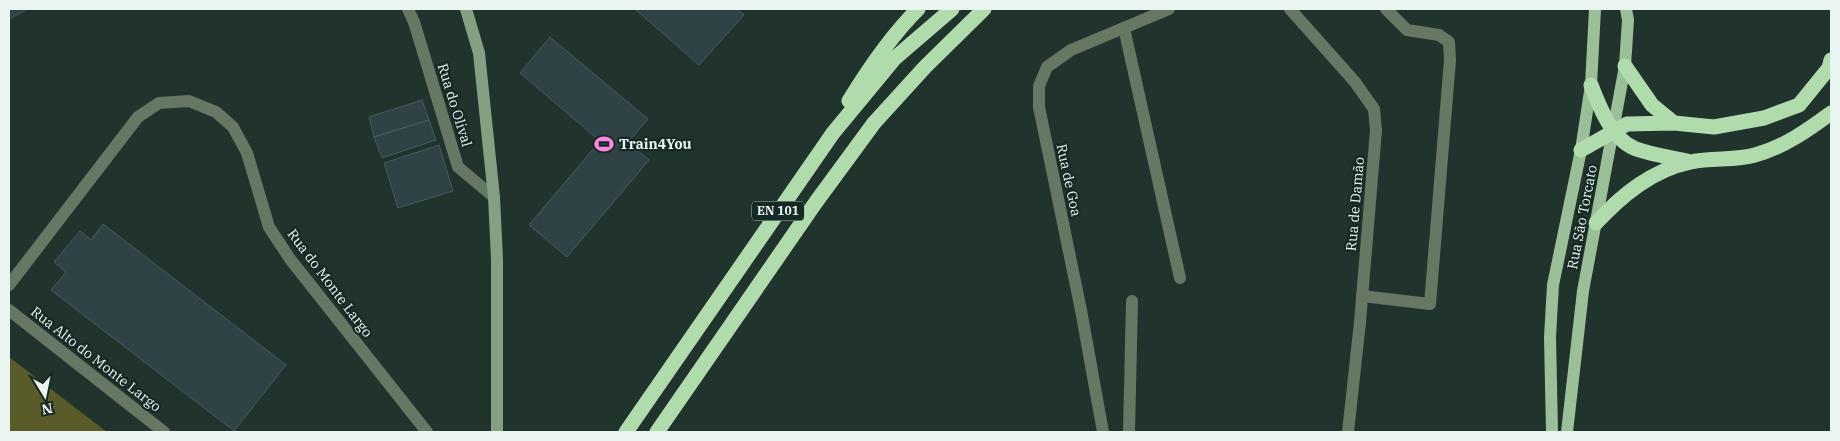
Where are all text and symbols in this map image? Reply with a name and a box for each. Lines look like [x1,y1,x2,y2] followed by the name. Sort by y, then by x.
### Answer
[434,61,476,149] street label: Rua do Olival
[593,133,615,155] sports icon: Train4You
[619,135,692,153] place label: Train4You
[1053,142,1086,218] street label: Rua de Goa
[1342,156,1368,252] street label: Rua de Damão
[1563,163,1601,271] street label: Rua São Torcato
[752,202,804,220] road number: EN 101
[283,225,377,341] street label: Rua do Monte Largo
[27,302,165,416] street label: Rua Alto do Monte Largo
[20,371,70,421] north arrow
[40,399,54,419] text: N

